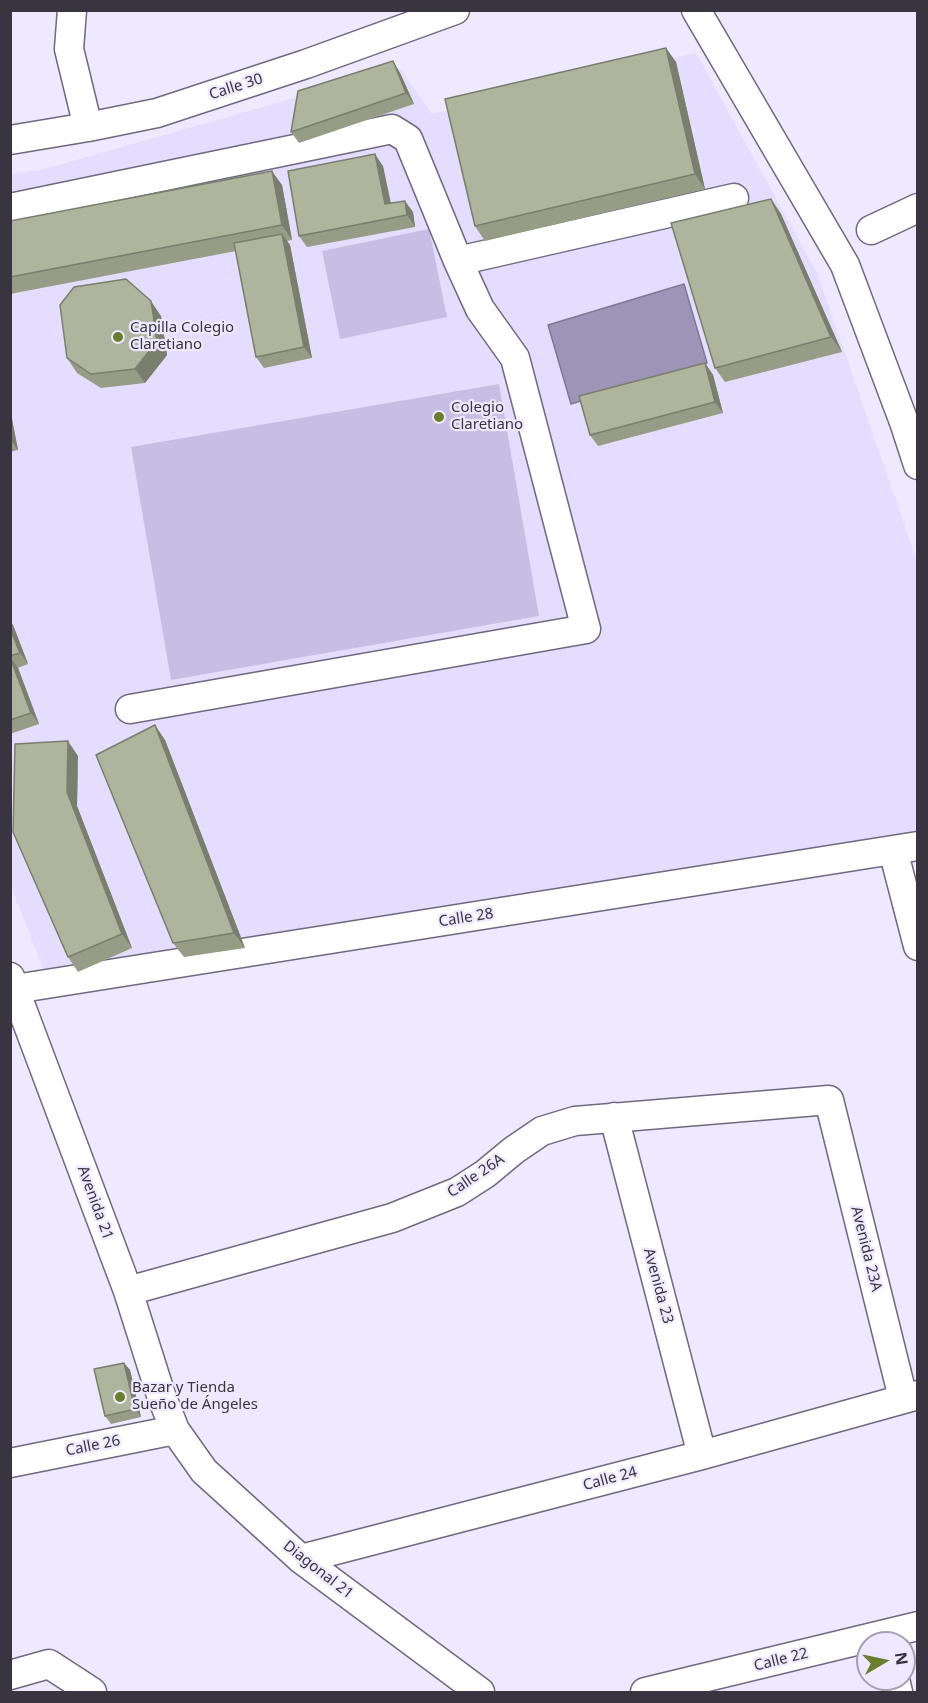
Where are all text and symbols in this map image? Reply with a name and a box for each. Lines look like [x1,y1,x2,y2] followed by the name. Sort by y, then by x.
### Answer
[207,70,265,104] street label: Calle 30
[130,319,234,354] place label: Capilla Colegio Claretiano
[111,330,125,344] marker: Capilla Colegio Claretiano
[451,399,523,434] place label: Colegio Claretiano
[432,410,446,424] marker: Colegio Claretiano
[437,905,495,931] street label: Calle 28
[444,1150,508,1202] street label: Calle 26A
[73,1164,117,1242] street label: Avenida 21
[847,1205,885,1293] street label: Avenida 23A
[639,1246,677,1326] street label: Avenida 23
[132,1379,258,1414] place label: Bazar y Tienda Sueño de Ángeles
[113,1390,127,1404] marker: Bazar y Tienda Sueño de Ángeles
[64,1432,122,1460] street label: Calle 26
[581,1463,639,1495] street label: Calle 24
[279,1537,357,1603] street label: Diagonal 21
[856,1631,916,1691] north arrow
[752,1645,810,1675] street label: Calle 22
[890,1650,914,1667] text: N

